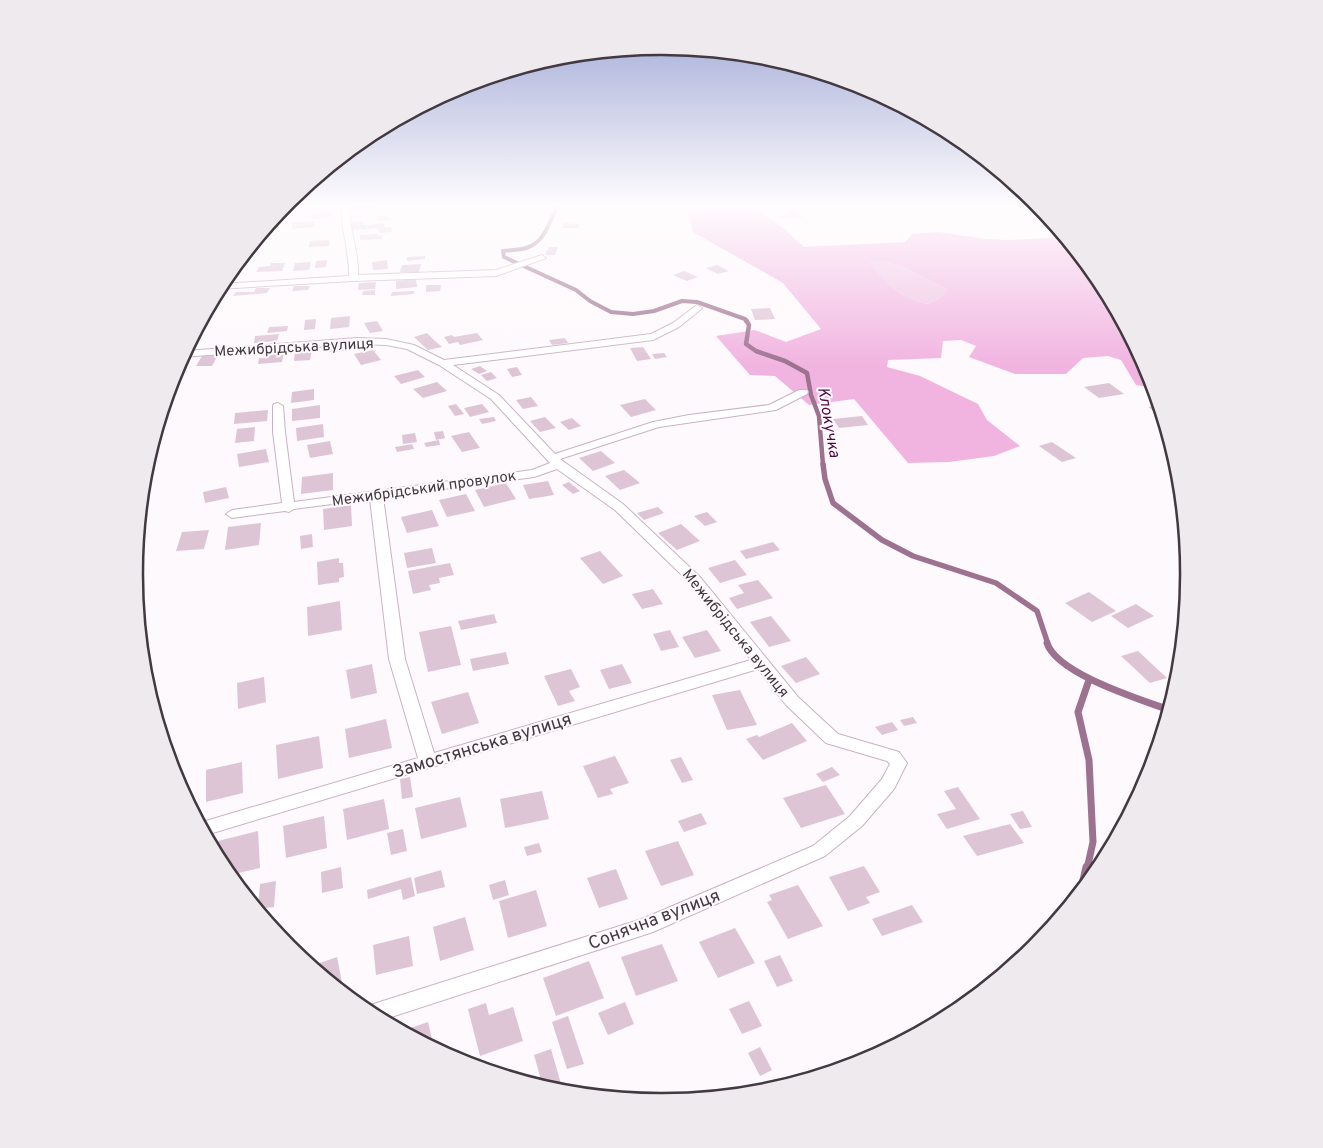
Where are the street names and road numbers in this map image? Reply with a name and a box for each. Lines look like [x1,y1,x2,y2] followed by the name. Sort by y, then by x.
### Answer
[214,335,374,362] street label: Межибрідська вулиця
[331,467,518,512] street label: Межибрідський провулок
[677,566,792,702] street label: Межибрідська вулиця
[390,708,575,785] street label: Замостянська вулиця
[585,885,724,956] street label: Сонячна вулиця

